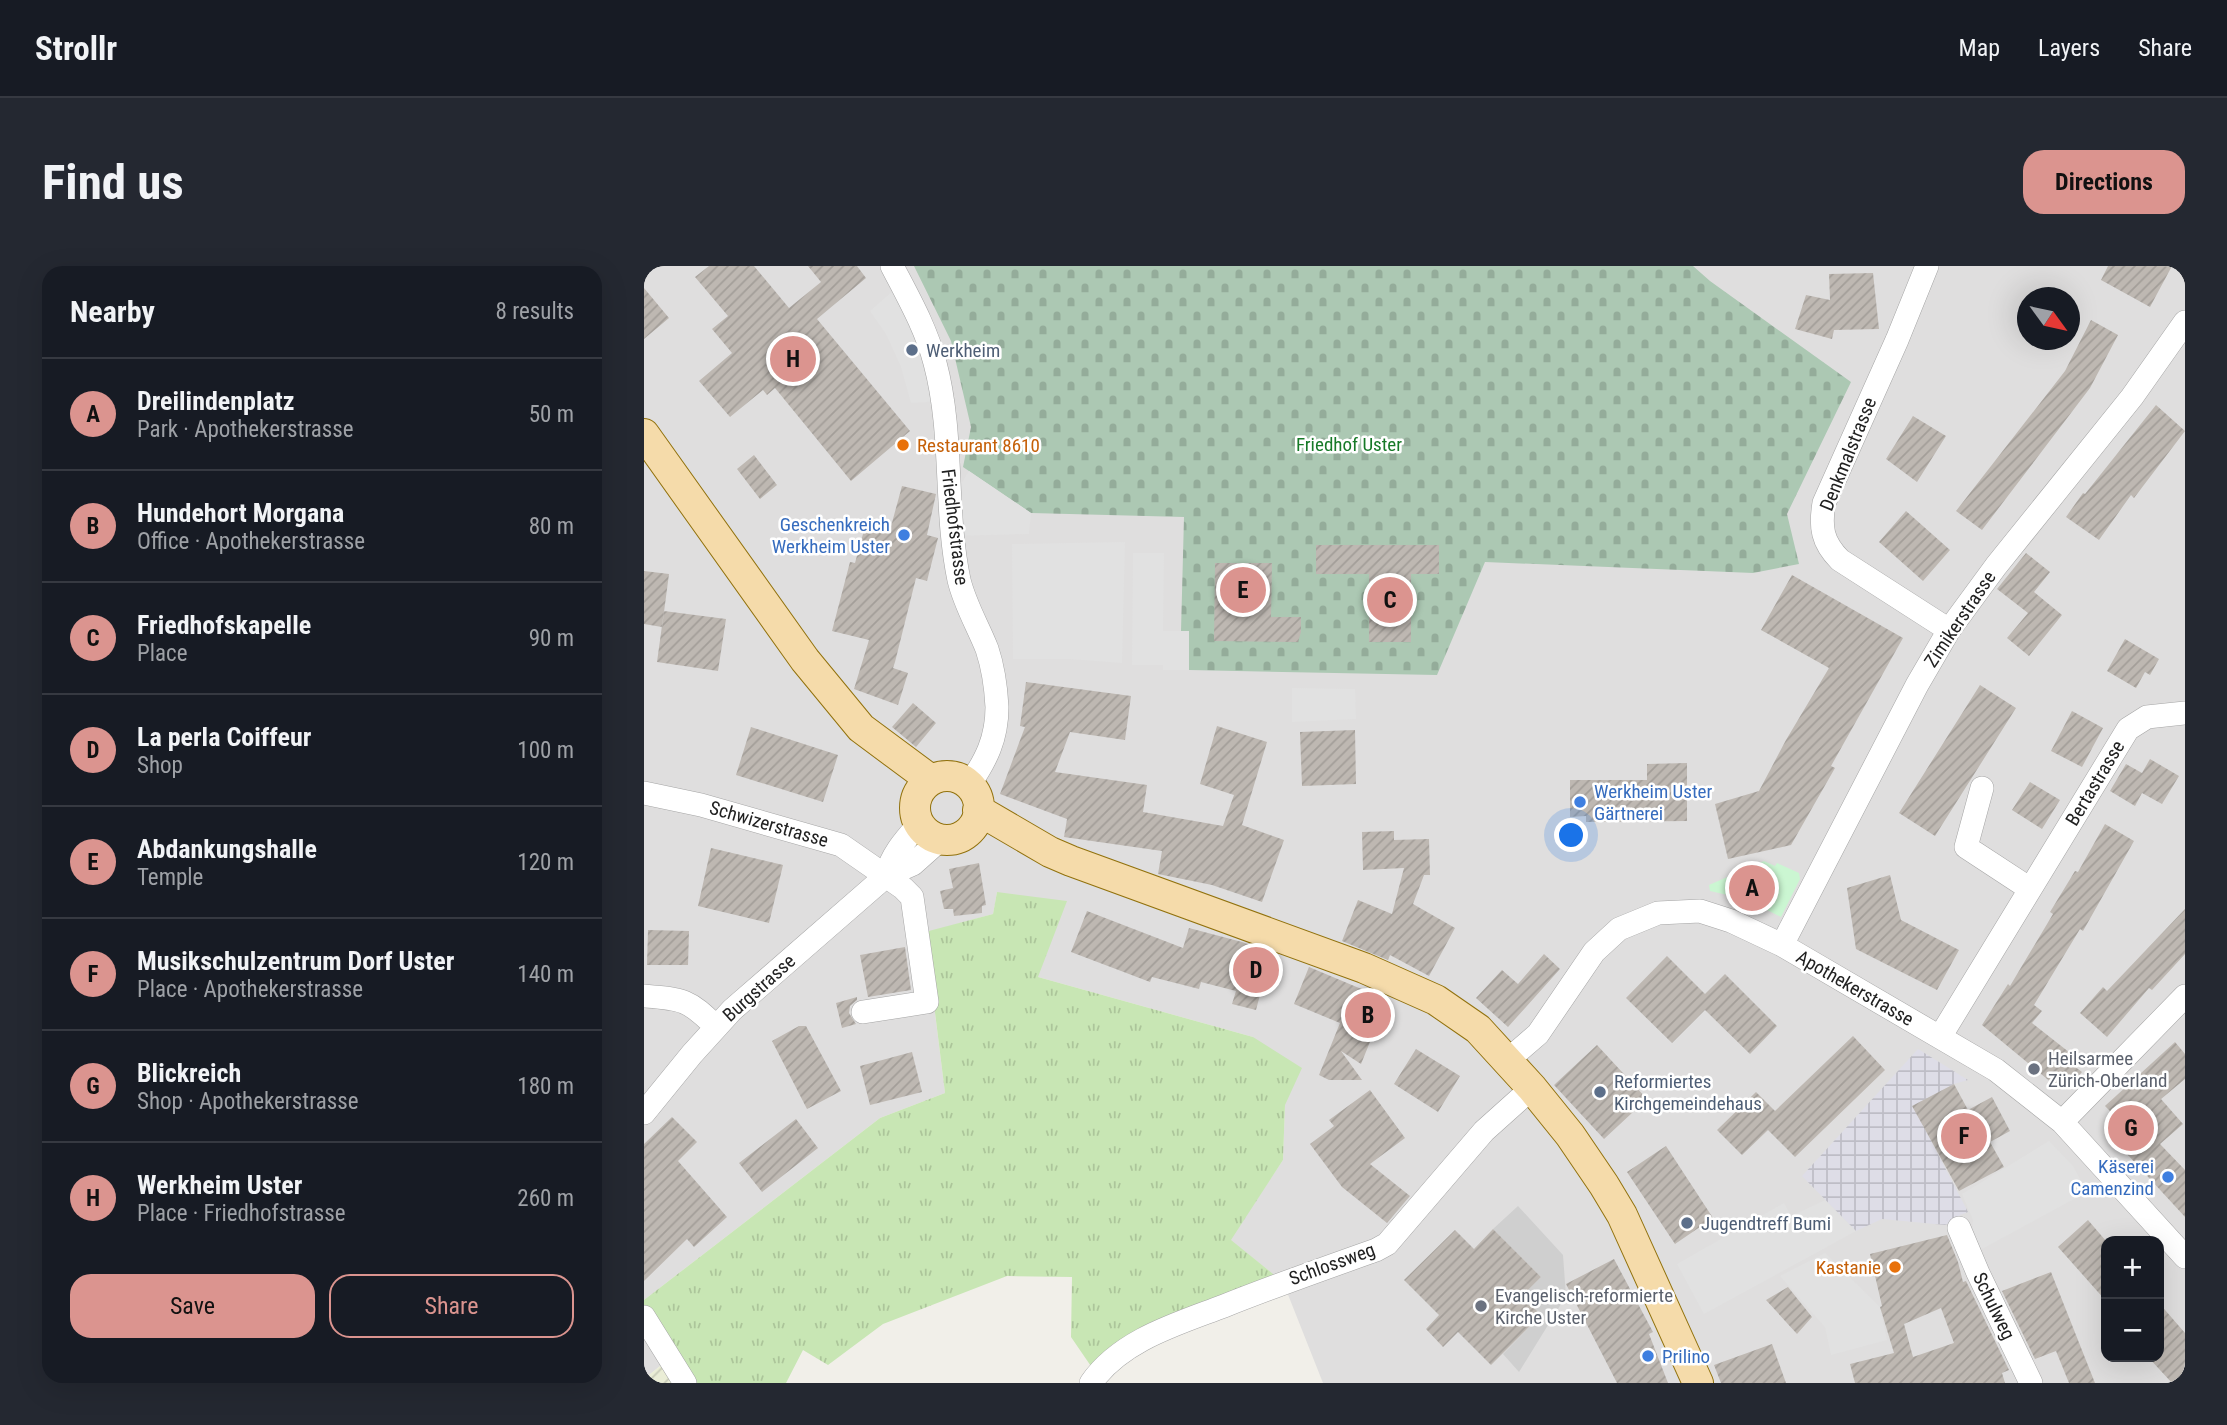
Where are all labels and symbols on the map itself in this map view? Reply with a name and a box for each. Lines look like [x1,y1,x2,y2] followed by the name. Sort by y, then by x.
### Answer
[2017,287,2080,350] north arrow
[770,333,816,385] pin: H
[926,339,1000,362] place label: Werkheim
[904,342,920,358] marker: Werkheim
[1815,394,1881,514] street label: Denkmalstrasse
[1296,433,1402,456] park label: Friedhof Uster
[917,434,1040,457] place label: Restaurant 8610
[895,437,911,453] marker: Restaurant 8610
[936,467,974,587] street label: Friedhofstrasse
[772,513,890,558] place label: Geschenkreich Werkheim Uster
[896,527,912,543] marker: Geschenkreich Werkheim Uster
[1220,564,1266,616] pin: E
[1919,566,2001,671] street label: Zimikerstrasse
[1367,574,1413,626] pin: C
[2061,736,2129,830] street label: Bertastrasse
[1594,780,1712,825] place label: Werkheim Uster Gärtnerei
[1572,794,1588,810] marker: Werkheim Uster Gärtnerei
[707,796,831,852] street label: Schwizerstrasse
[1554,818,1588,852] your location
[1729,862,1775,914] pin: A
[1233,944,1279,996] pin: D
[1792,945,1918,1031] street label: Apothekerstrasse
[718,949,800,1027] street label: Burgstrasse
[1345,989,1391,1041] pin: B
[2048,1047,2167,1092] place label: Heilsarmee Zürich-Oberland
[2026,1061,2042,1077] marker: Heilsarmee Zürich-Oberland
[1614,1070,1762,1115] place label: Reformiertes Kirchgemeindehaus
[1592,1084,1608,1100] marker: Reformiertes Kirchgemeindehaus
[2108,1102,2154,1154] pin: G
[1941,1110,1987,1162] pin: F
[2070,1155,2154,1200] place label: Käserei Camenzind
[2160,1169,2176,1185] marker: Käserei Camenzind
[1701,1212,1831,1235] place label: Jugendtreff Bumi
[1679,1215,1695,1231] marker: Jugendtreff Bumi
[1286,1238,1378,1290] street label: Schlossweg
[1816,1256,1881,1279] place label: Kastanie
[1887,1259,1903,1275] marker: Kastanie
[1968,1269,2020,1343] street label: Schulweg
[1495,1284,1673,1329] place label: Evangelisch-reformierte Kirche Uster
[1473,1298,1489,1314] marker: Evangelisch-reformierte Kirche Uster
[1662,1345,1710,1368] place label: Prilino
[1640,1348,1656,1364] marker: Prilino

